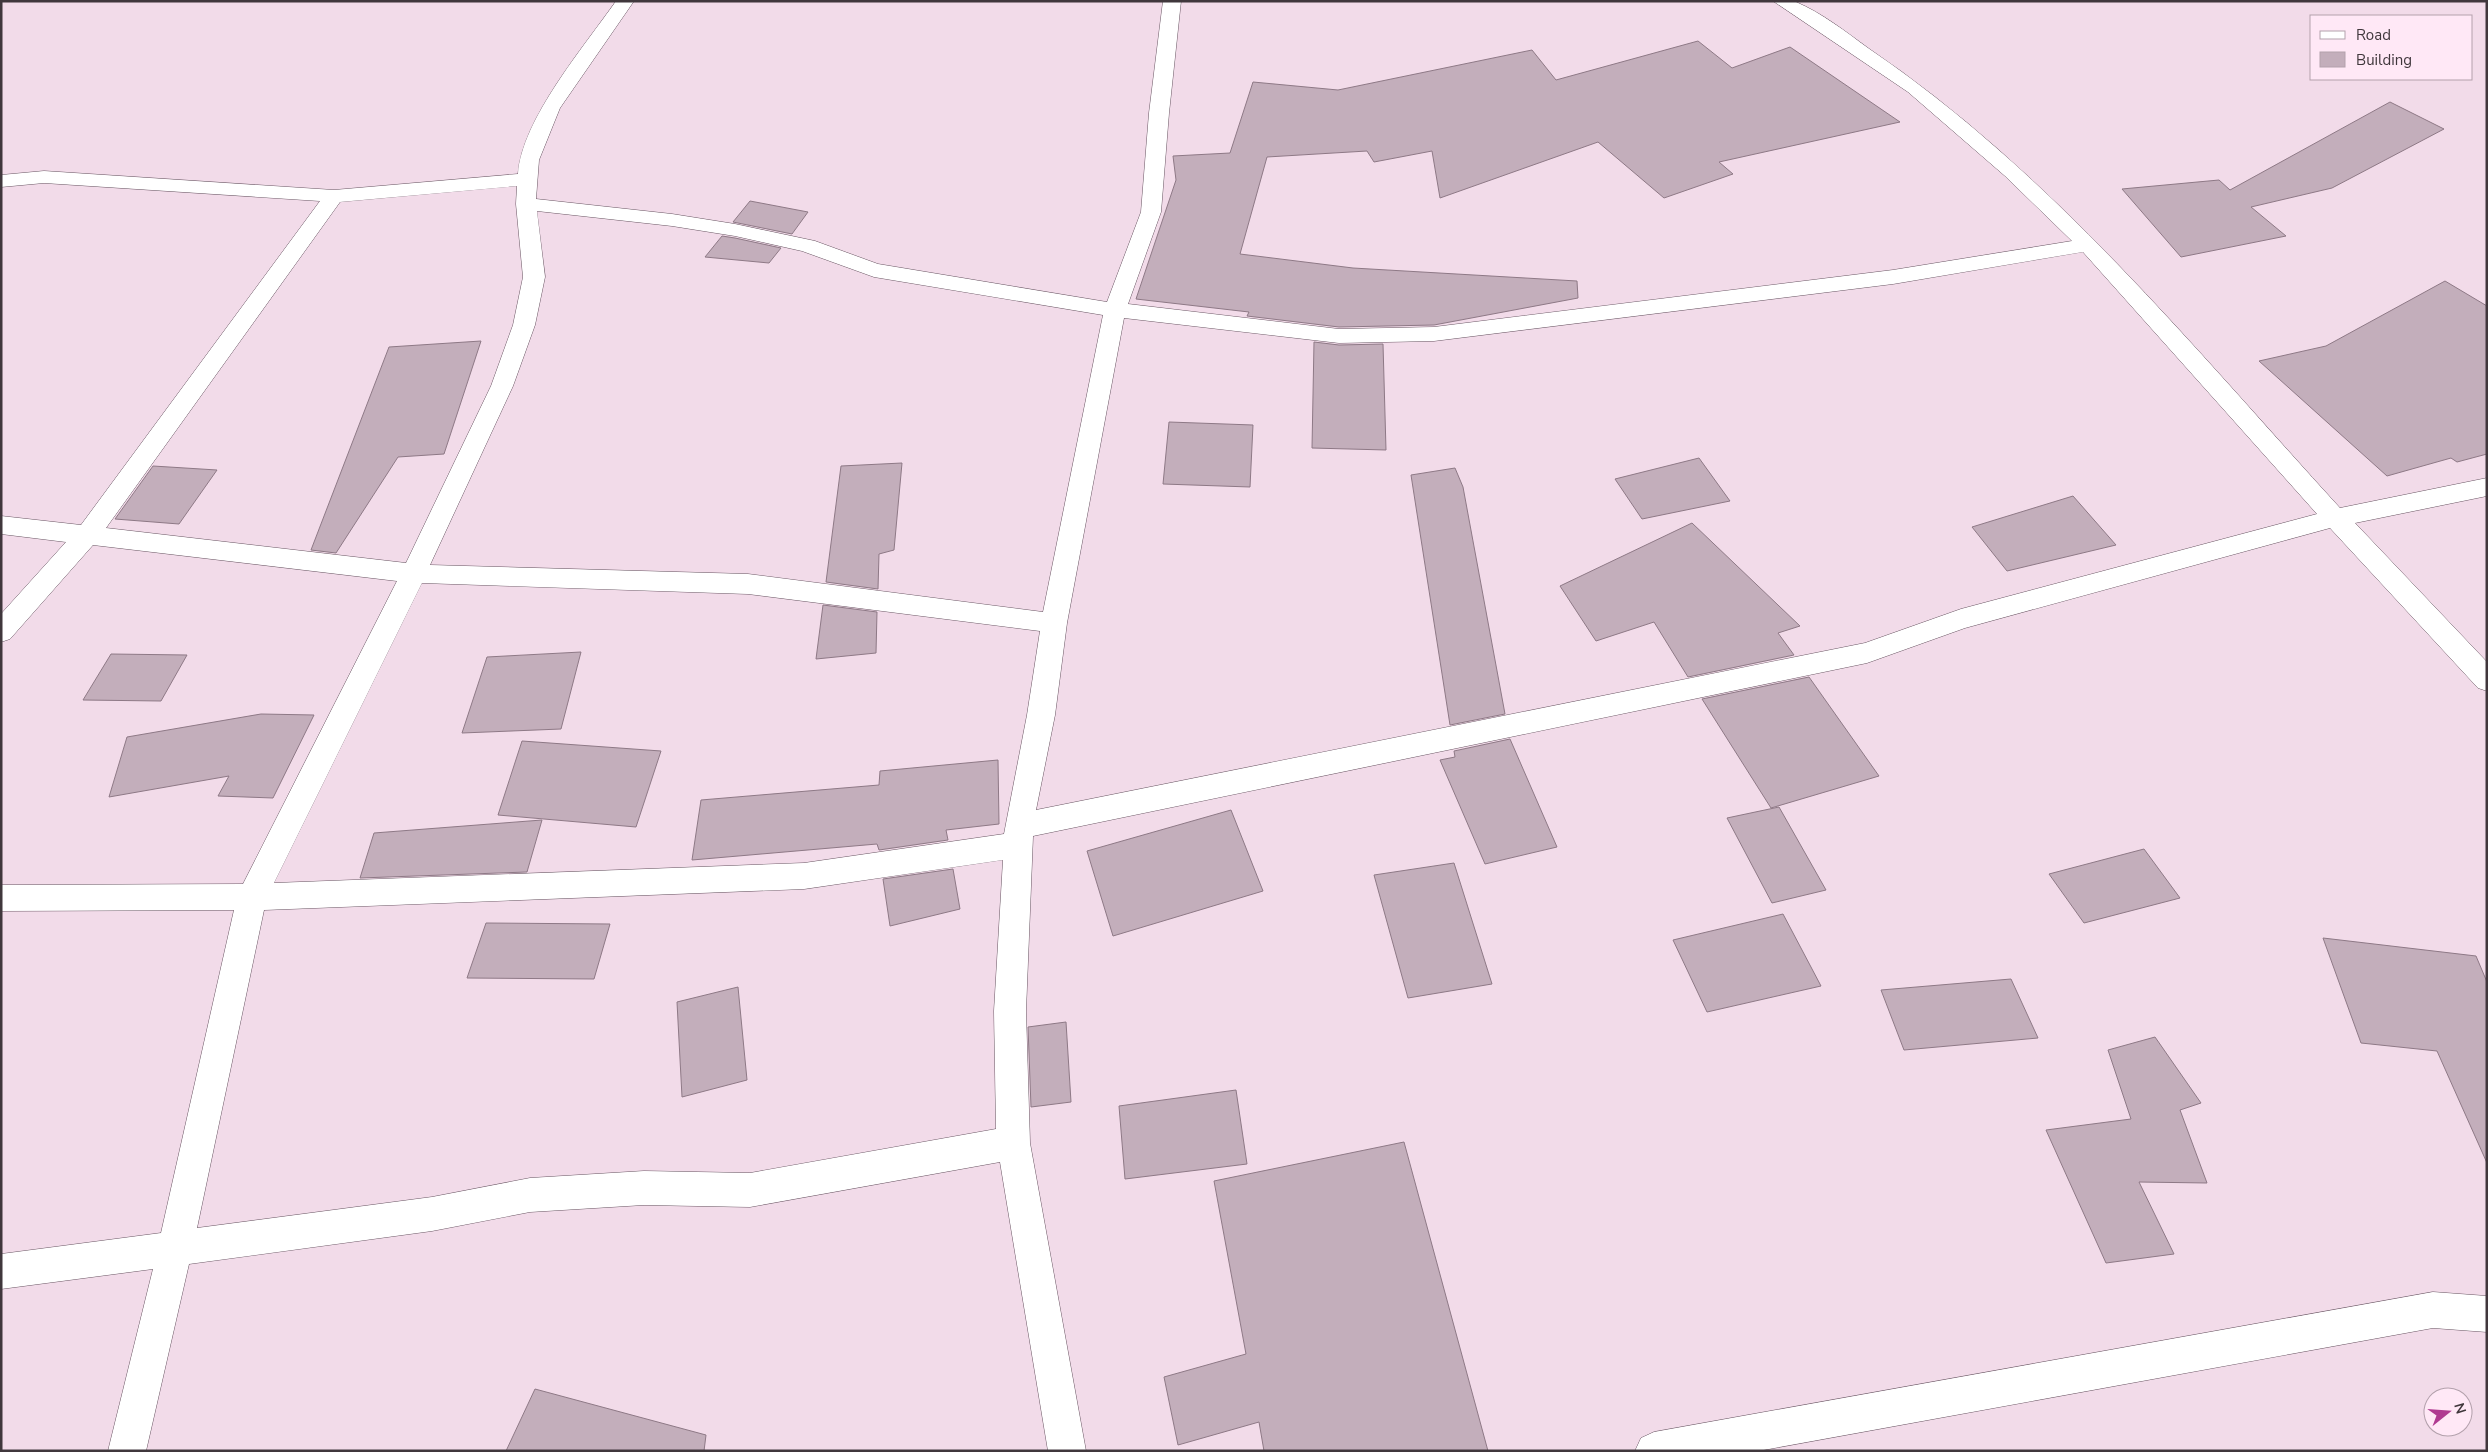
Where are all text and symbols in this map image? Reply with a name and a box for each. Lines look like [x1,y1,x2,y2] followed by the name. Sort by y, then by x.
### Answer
[2310,15,2473,80] legend
[2356,25,2391,45] text: Road
[2356,50,2412,70] text: Building
[2423,1387,2473,1437] north arrow
[2449,1401,2471,1416] text: N

